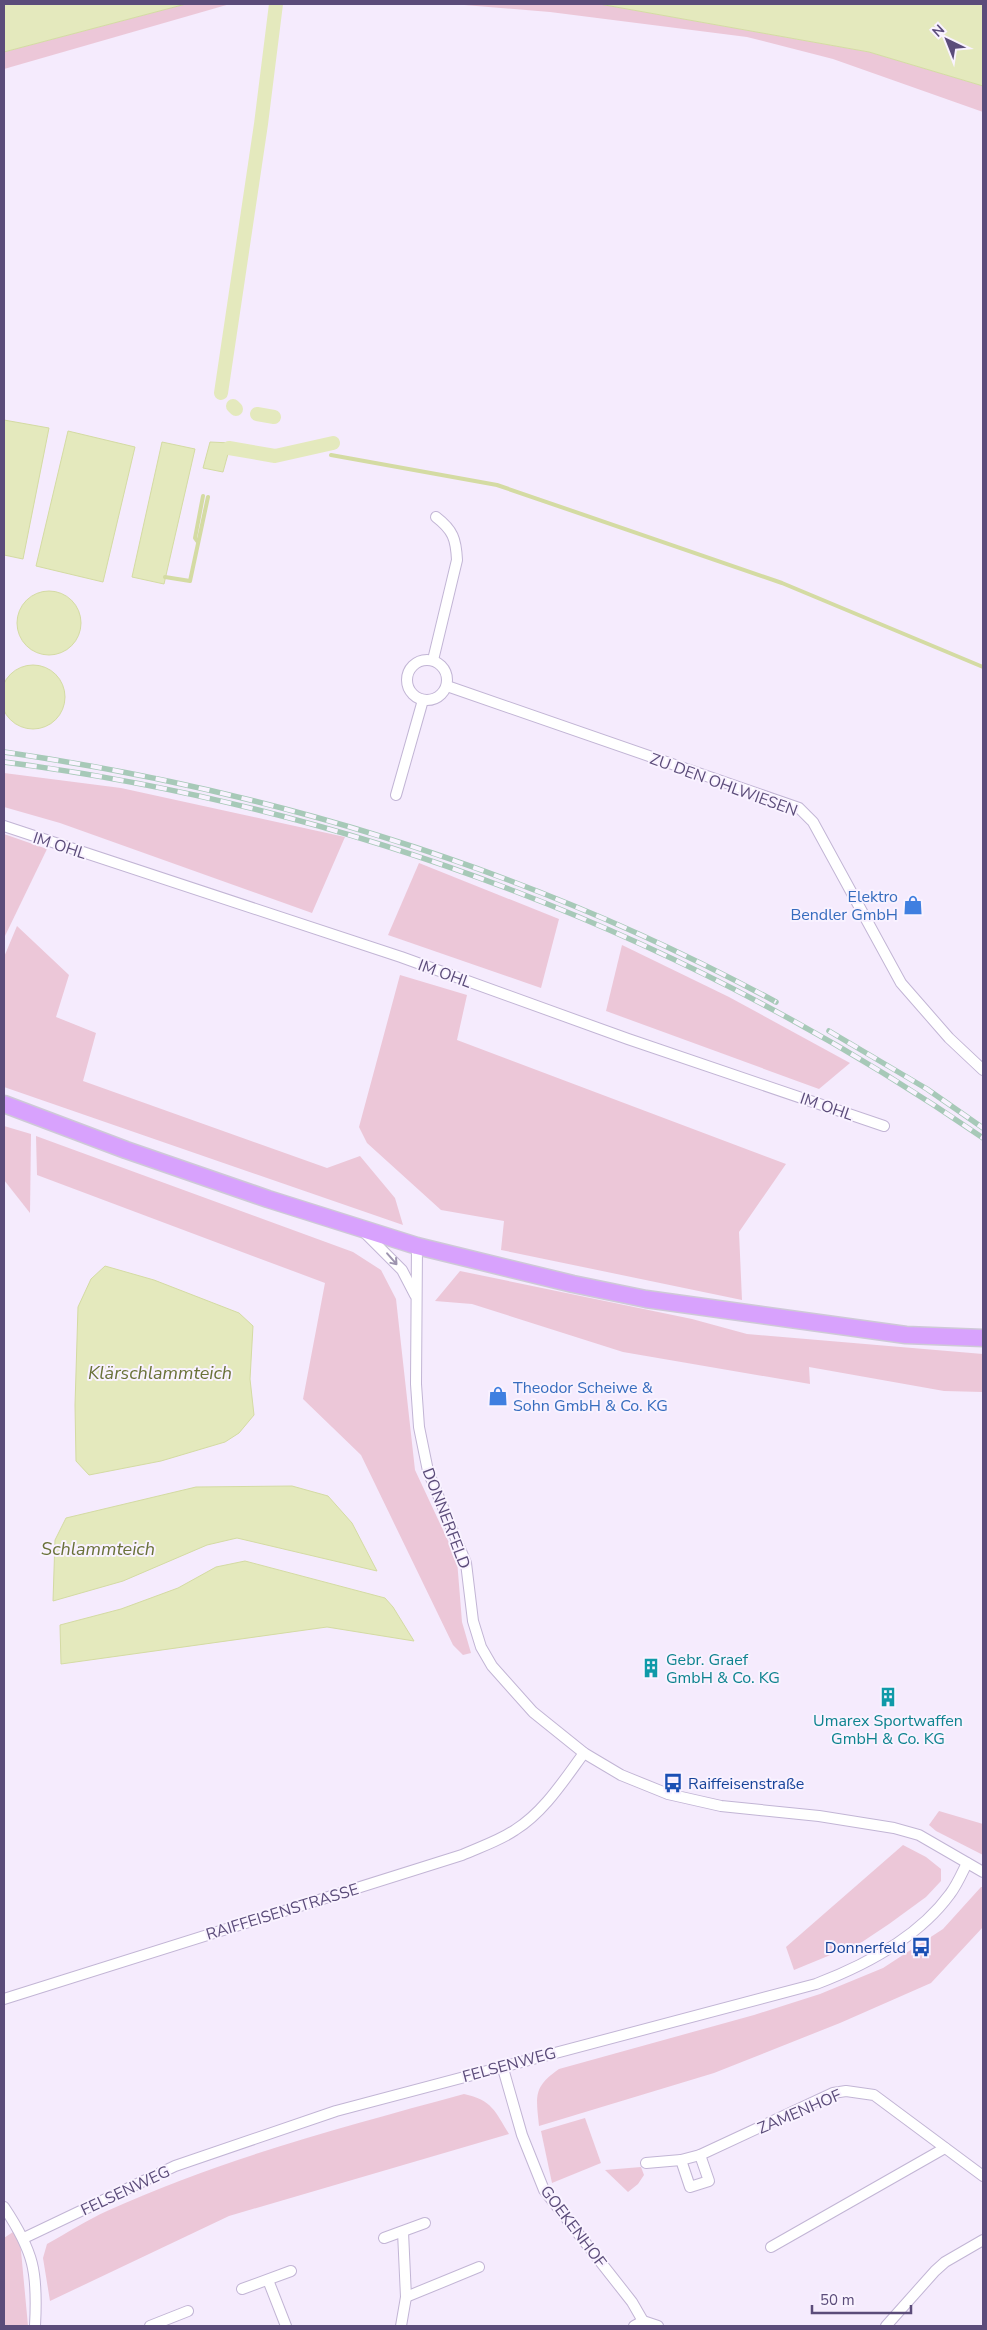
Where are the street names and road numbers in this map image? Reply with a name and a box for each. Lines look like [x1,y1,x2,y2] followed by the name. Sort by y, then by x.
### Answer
[647,748,801,822] street label: ZU DEN OHLWIESEN
[30,827,90,865] street label: IM OHL
[415,954,475,994] street label: IM OHL
[797,1088,857,1126] street label: IM OHL
[417,1465,475,1572] street label: DONNERFELD
[203,1878,361,1946] street label: RAIFFEISENSTRASSE
[460,2042,558,2088] street label: FELSENWEG
[754,2084,845,2139] street label: ZAMENHOF
[77,2161,174,2221] street label: FELSENWEG
[535,2181,611,2272] street label: GOEKENHOF

